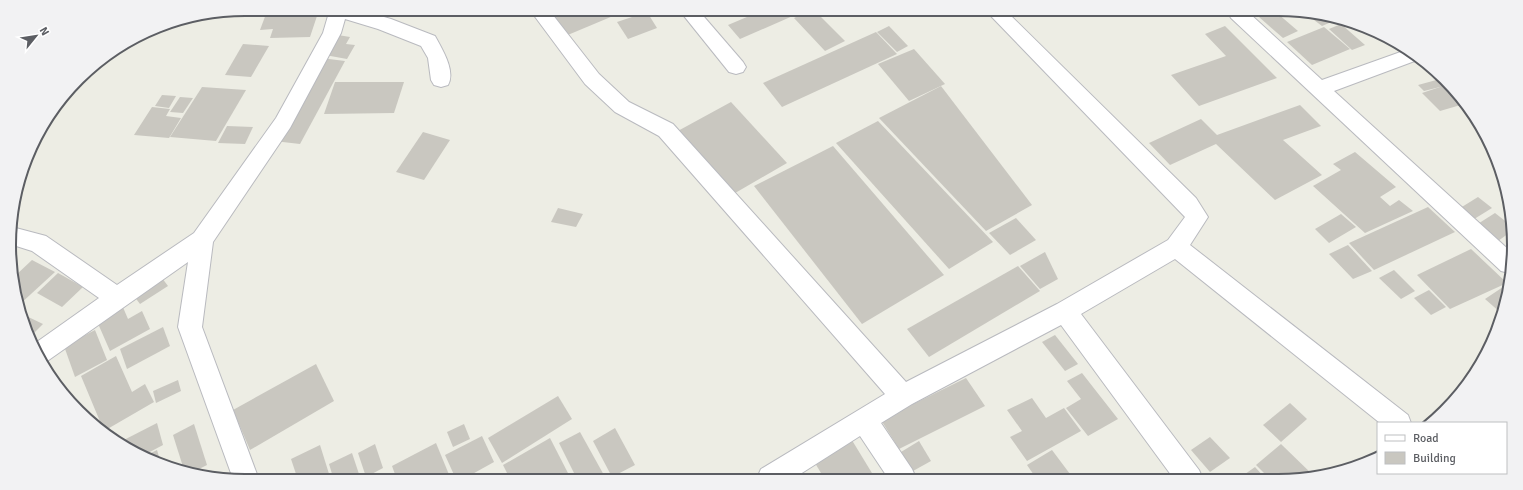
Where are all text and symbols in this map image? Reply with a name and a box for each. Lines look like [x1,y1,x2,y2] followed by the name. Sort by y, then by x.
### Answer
[16,16,56,56] north arrow
[37,25,52,38] text: N
[1377,422,1507,474] legend
[1413,431,1439,446] text: Road
[1413,451,1456,466] text: Building

